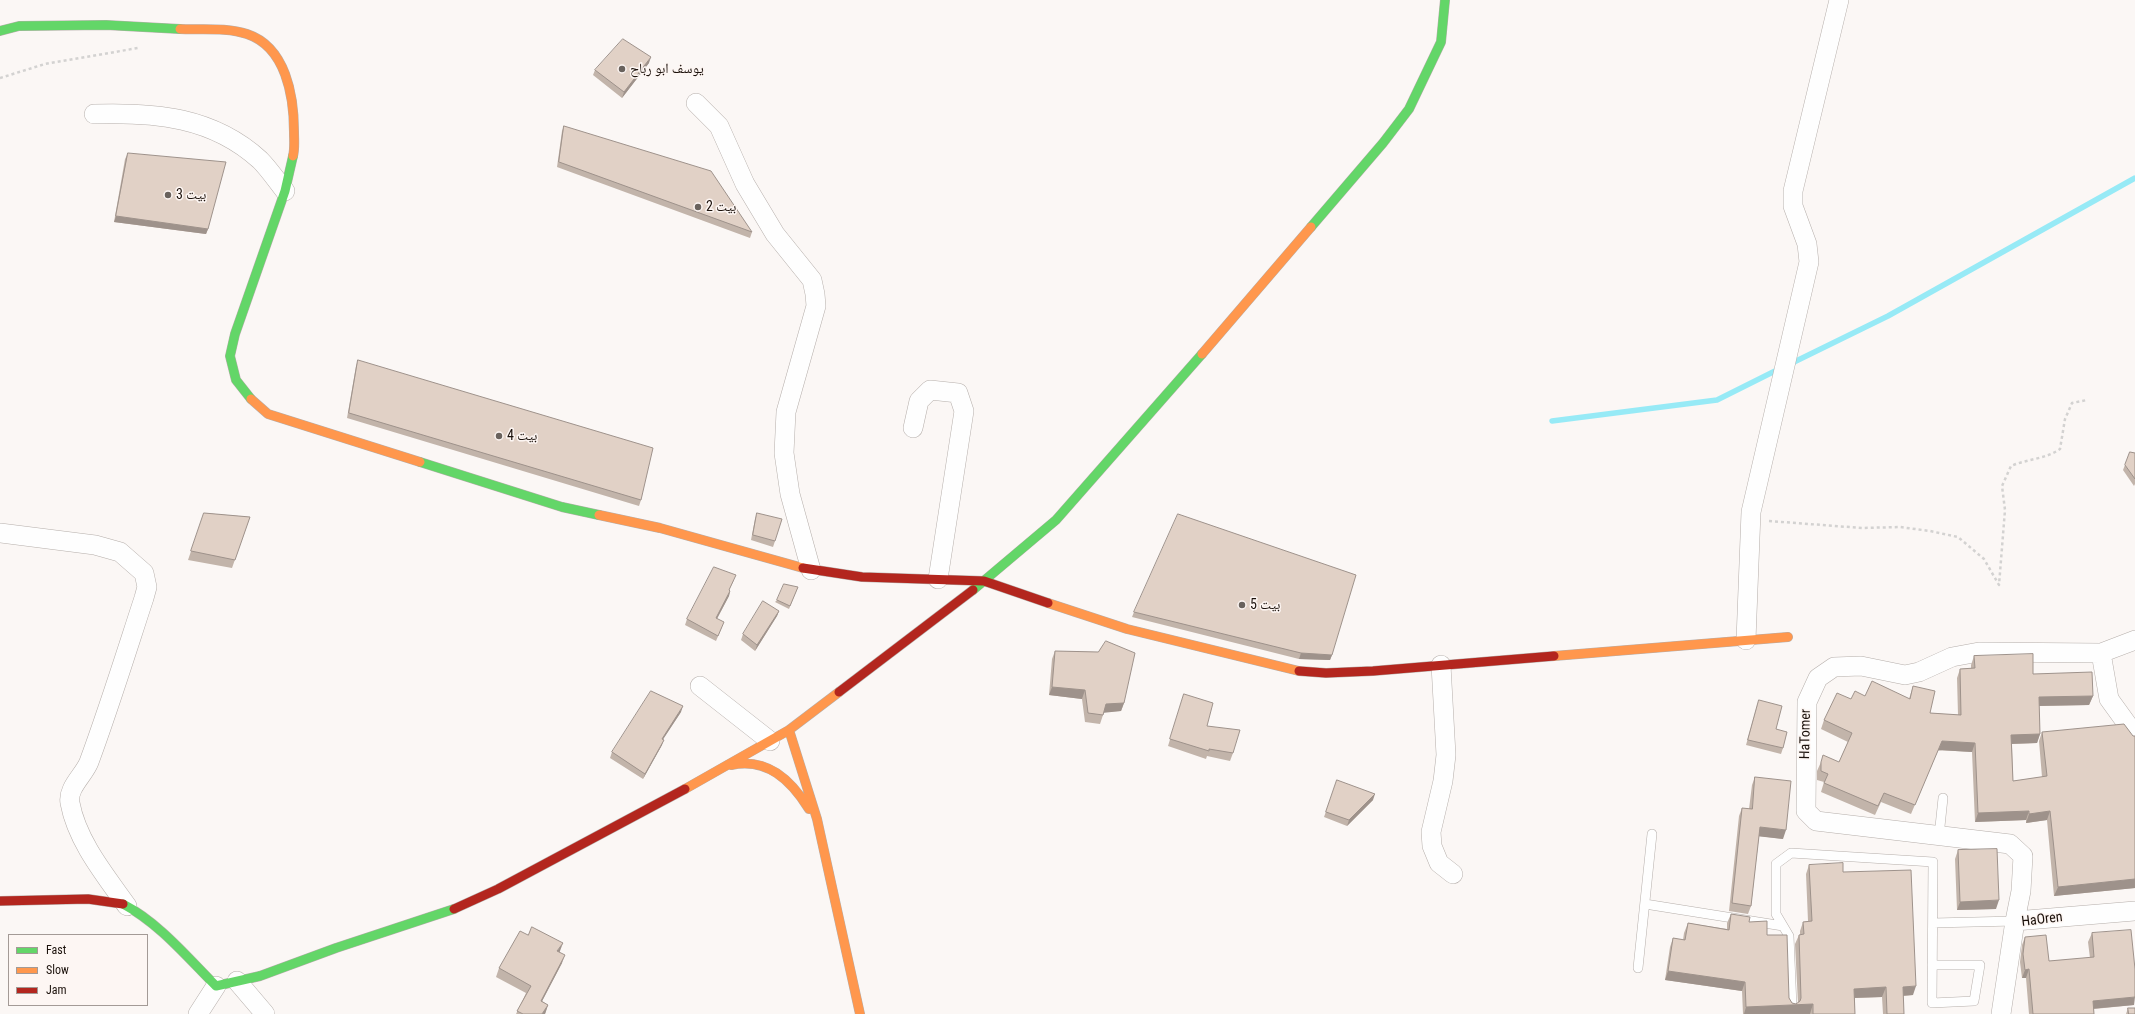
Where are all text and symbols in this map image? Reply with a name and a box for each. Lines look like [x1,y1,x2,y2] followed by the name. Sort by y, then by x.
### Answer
[630,61,704,77] place label: يوسف ابو رباح
[617,64,627,74] marker: يوسف ابو رباح
[176,187,206,203] place label: بيت 3
[163,190,173,200] marker: بيت 3
[706,199,736,215] place label: بيت 2
[693,202,703,212] marker: بيت 2
[507,428,537,444] place label: بيت 4
[494,431,504,441] marker: بيت 4
[1250,597,1280,613] place label: بيت 5
[1237,600,1247,610] marker: بيت 5
[1797,709,1815,759] street label: HaTomer
[2020,909,2064,931] street label: HaOren
[8,934,148,1006] legend
[46,943,66,957] text: Fast
[46,963,69,977] text: Slow
[46,983,67,997] text: Jam

